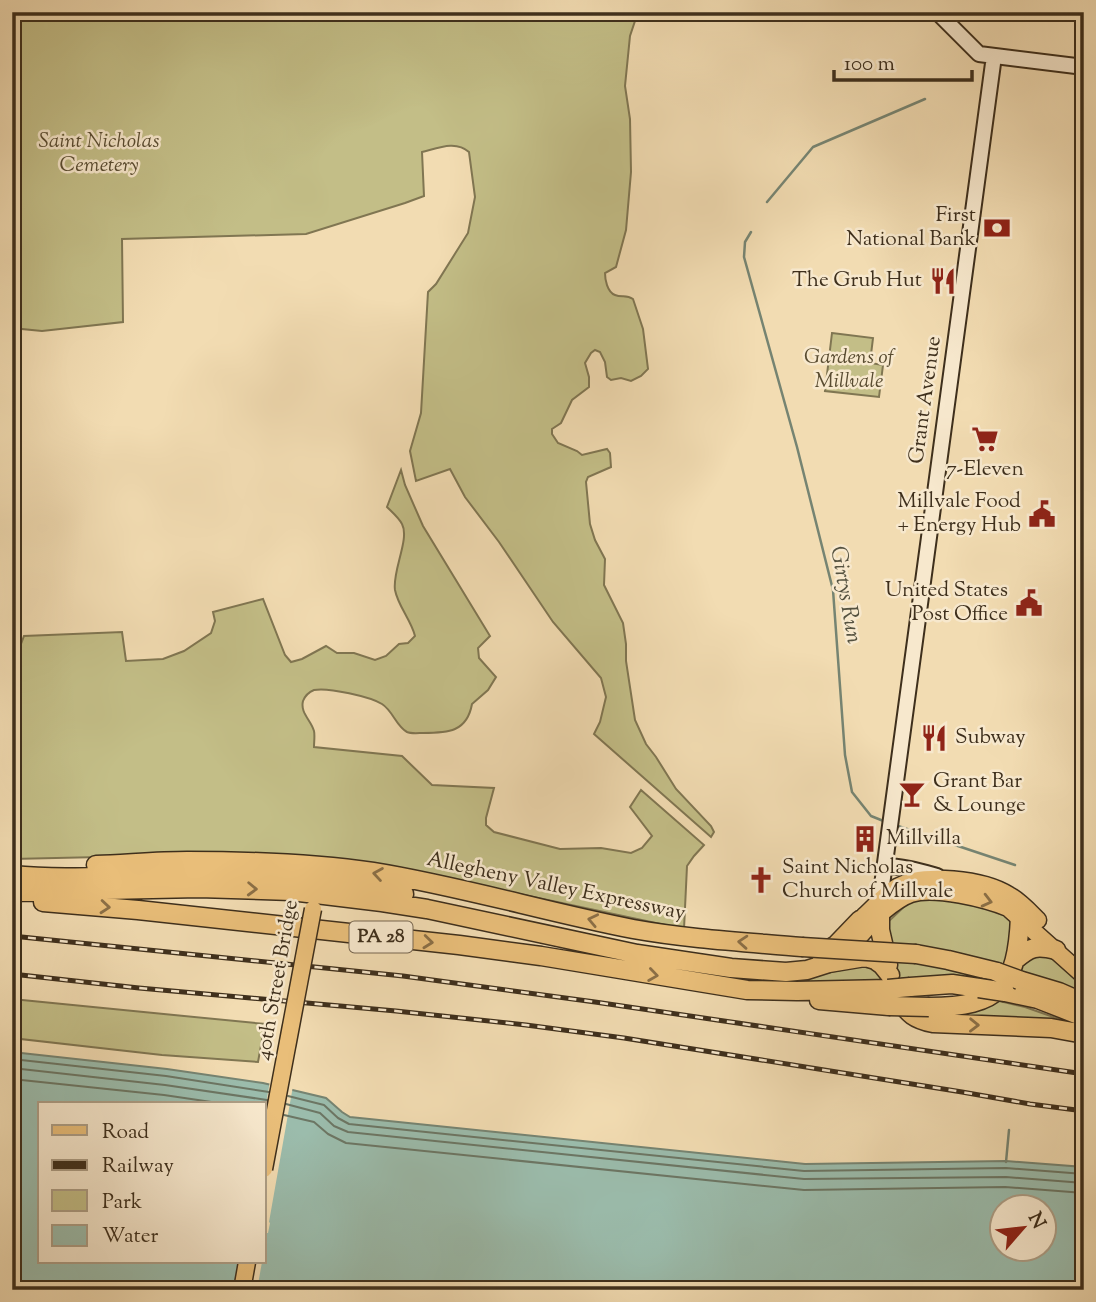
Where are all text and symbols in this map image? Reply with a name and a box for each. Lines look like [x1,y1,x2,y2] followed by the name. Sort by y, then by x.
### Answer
[834,38,972,82] scale bar
[844,50,895,80] text: 100 m
[39,127,159,181] park label: Saint Nicholas Cemetery
[846,201,977,255] place label: First National Bank
[982,213,1012,243] bank icon: First National Bank
[792,266,922,296] place label: The Grub Hut
[928,266,958,296] restaurant icon: The Grub Hut
[902,334,950,466] street label: Grant Avenue
[804,343,897,397] park label: Gardens of Millvale
[970,424,1000,454] supermarket icon: 7-Eleven
[946,455,1024,485] place label: 7-Eleven
[897,487,1021,541] place label: Millvale Food + Energy Hub
[1027,499,1057,529] public building icon: Millvale Food + Energy Hub
[820,544,870,646] water label: Girtys Run
[885,576,1008,630] place label: United States Post Office
[1014,588,1044,618] public building icon: United States Post Office
[919,723,949,753] restaurant icon: Subway
[955,723,1026,753] place label: Subway
[933,767,1026,821] place label: Grant Bar & Lounge
[897,779,927,809] bar icon: Grant Bar & Lounge
[850,824,880,854] building icon: Millvilla
[886,824,961,854] place label: Millvilla
[424,845,689,929] street label: Allegheny Valley Expressway
[782,853,953,907] place label: Saint Nicholas Church of Millvale
[746,865,776,895] church icon: Saint Nicholas Church of Millvale
[372,867,384,882] one-way arrow
[247,882,258,897] one-way arrow
[980,893,992,908] one-way arrow
[249,897,307,1063] street label: 40th Street Bridge
[100,899,111,914] one-way arrow
[587,914,599,929] one-way arrow
[350,922,412,953] road number: PA 28
[423,934,434,949] one-way arrow
[737,935,748,950] one-way arrow
[647,968,659,983] one-way arrow
[969,1017,980,1032] one-way arrow
[38,1102,266,1264] legend
[102,1118,149,1148] text: Road
[102,1152,174,1182] text: Railway
[102,1188,143,1218] text: Park
[988,1194,1058,1264] north arrow
[1020,1208,1051,1234] text: N
[102,1222,159,1252] text: Water

